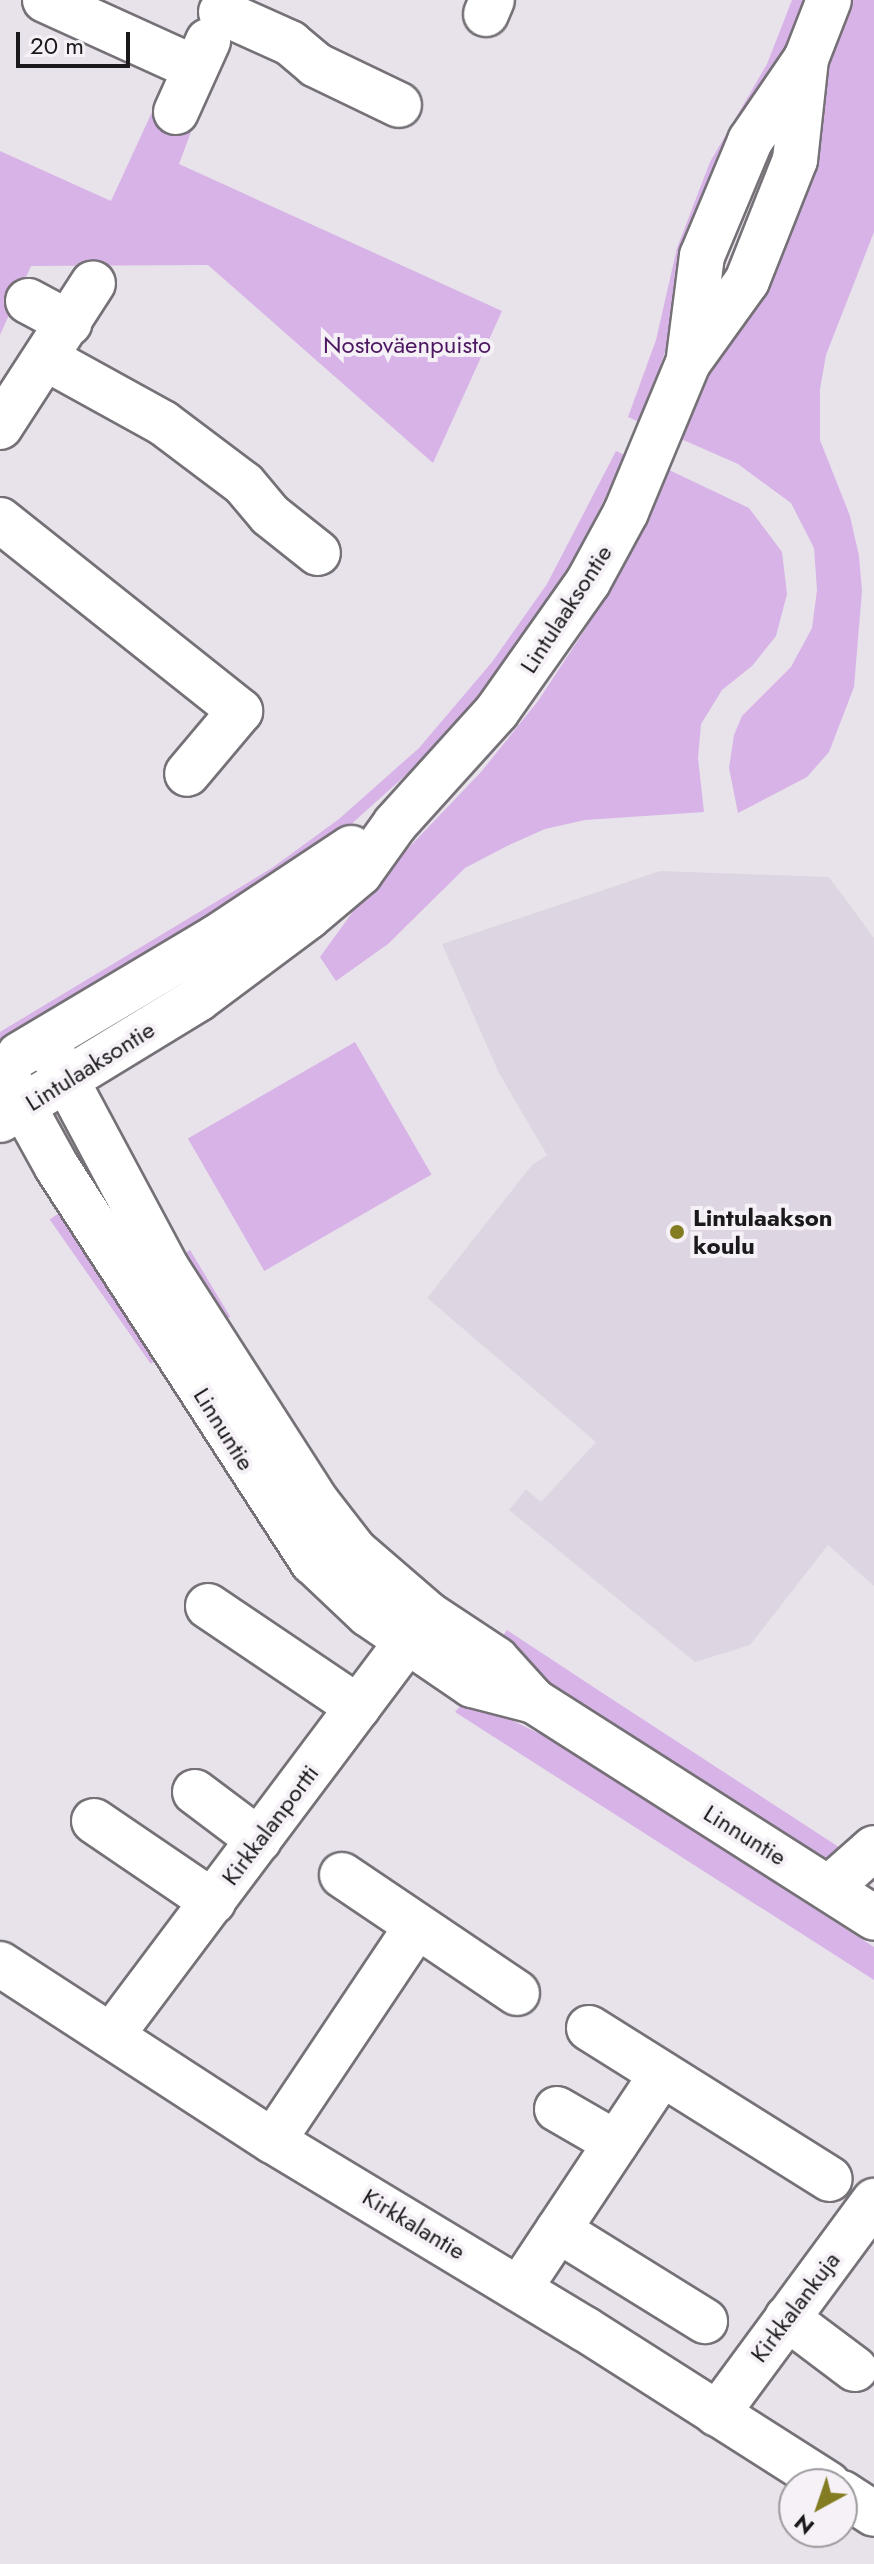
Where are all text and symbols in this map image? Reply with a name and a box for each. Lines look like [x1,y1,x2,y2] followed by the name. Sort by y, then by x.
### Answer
[20,16,134,66] scale bar
[30,28,84,63] text: 20 m
[323,331,491,359] park label: Nostoväenpuisto
[514,540,618,678] street label: Lintulaaksontie
[20,1015,160,1117] street label: Lintulaaksontie
[693,1204,833,1260] place label: Lintulaakson koulu
[668,1223,686,1241] marker: Lintulaakson koulu
[187,1382,261,1476] street label: Linnuntie
[215,1759,325,1891] street label: Kirkkalanportti
[698,1798,792,1872] street label: Linnuntie
[357,2182,471,2266] street label: Kirkkalantie
[744,2246,846,2368] street label: Kirkkalankuja
[778,2468,858,2548] north arrow
[787,2507,821,2543] text: N

